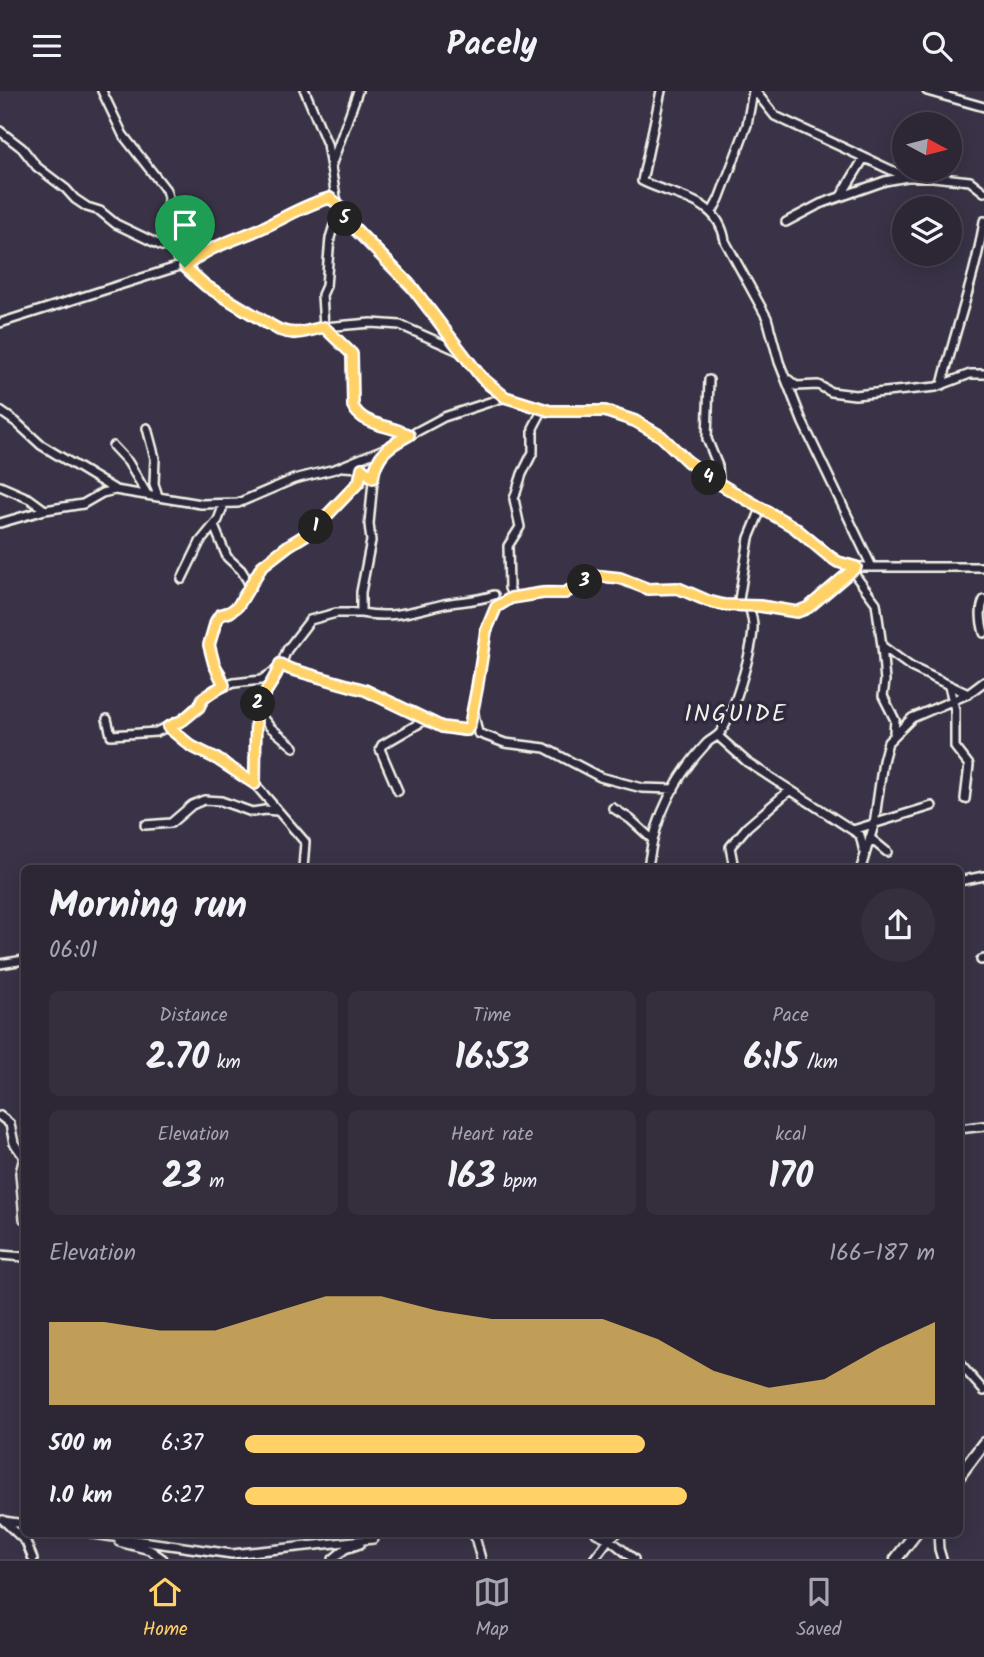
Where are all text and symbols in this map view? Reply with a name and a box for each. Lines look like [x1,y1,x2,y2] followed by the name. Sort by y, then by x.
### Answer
[447,20,537,71] text: Pacely
[28,27,66,65] icon: menu
[918,27,956,65] icon: search
[892,112,962,182] north arrow
[892,112,962,266] map controls
[155,195,215,267] pin
[892,196,962,266] button: layers
[328,201,362,237] pin: 5
[340,203,349,233] text: 5
[166,206,204,244] icon: arrive
[692,461,726,495] pin: 4
[703,462,714,492] text: 4
[298,509,334,544] pin: 1
[313,511,318,541] text: 1
[568,565,602,599] pin: 3
[579,566,590,596] text: 3
[240,687,276,721] pin: 2
[252,688,263,718] text: 2
[684,695,788,734] district label: INGUIDE
[49,877,247,937] text: Morning run
[861,888,935,962] button: share
[49,933,98,969] text: 06:01
[159,1001,227,1031] text: Distance
[473,1001,511,1031] text: Time
[773,1001,809,1031] text: Pace
[146,1031,209,1087] text: 2.70
[454,1031,530,1087] text: 16:53
[744,1031,799,1087] text: 6:15
[209,1048,241,1078] text: km
[799,1048,838,1078] text: /km
[157,1120,229,1150] text: Elevation
[451,1120,533,1150] text: Heart rate
[775,1120,806,1150] text: kcal
[162,1150,202,1206] text: 23
[447,1150,495,1206] text: 163
[768,1150,813,1206] text: 170
[202,1167,224,1197] text: m
[495,1167,537,1197] text: bpm
[49,1236,136,1272] text: Elevation
[829,1236,935,1272] text: 166–187 m
[49,1426,112,1462] text: 500 m
[161,1426,203,1462] text: 6:37
[49,1478,112,1514] text: 1.0 km
[161,1478,203,1514] text: 6:27
[143,1573,188,1645] tab: Home
[473,1573,511,1645] tab: Map
[796,1573,841,1645] tab: Saved

